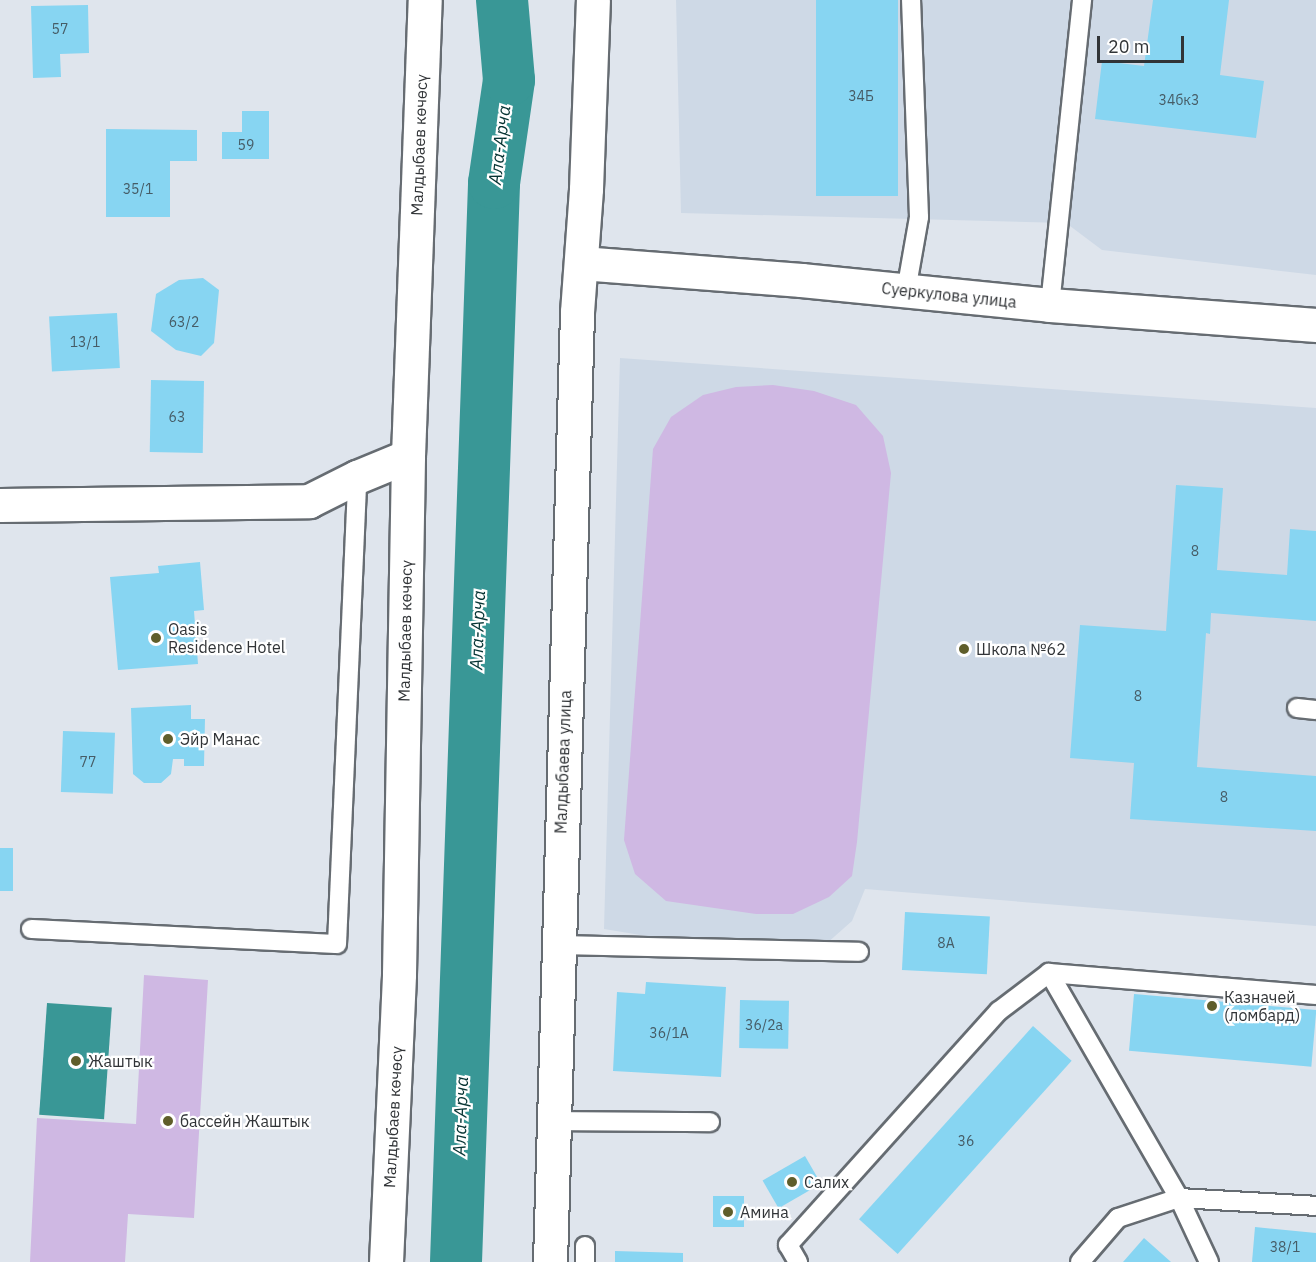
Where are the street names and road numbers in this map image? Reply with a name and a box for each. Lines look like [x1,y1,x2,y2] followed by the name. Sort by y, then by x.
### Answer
[407,74,431,216] street label: Малдыбаев көчөсү
[880,278,1018,312] street label: Суеркулова улица
[394,560,416,702] street label: Малдыбаев көчөсү
[551,690,575,834] street label: Малдыбаева улица
[380,1046,406,1188] street label: Малдыбаев көчөсү

